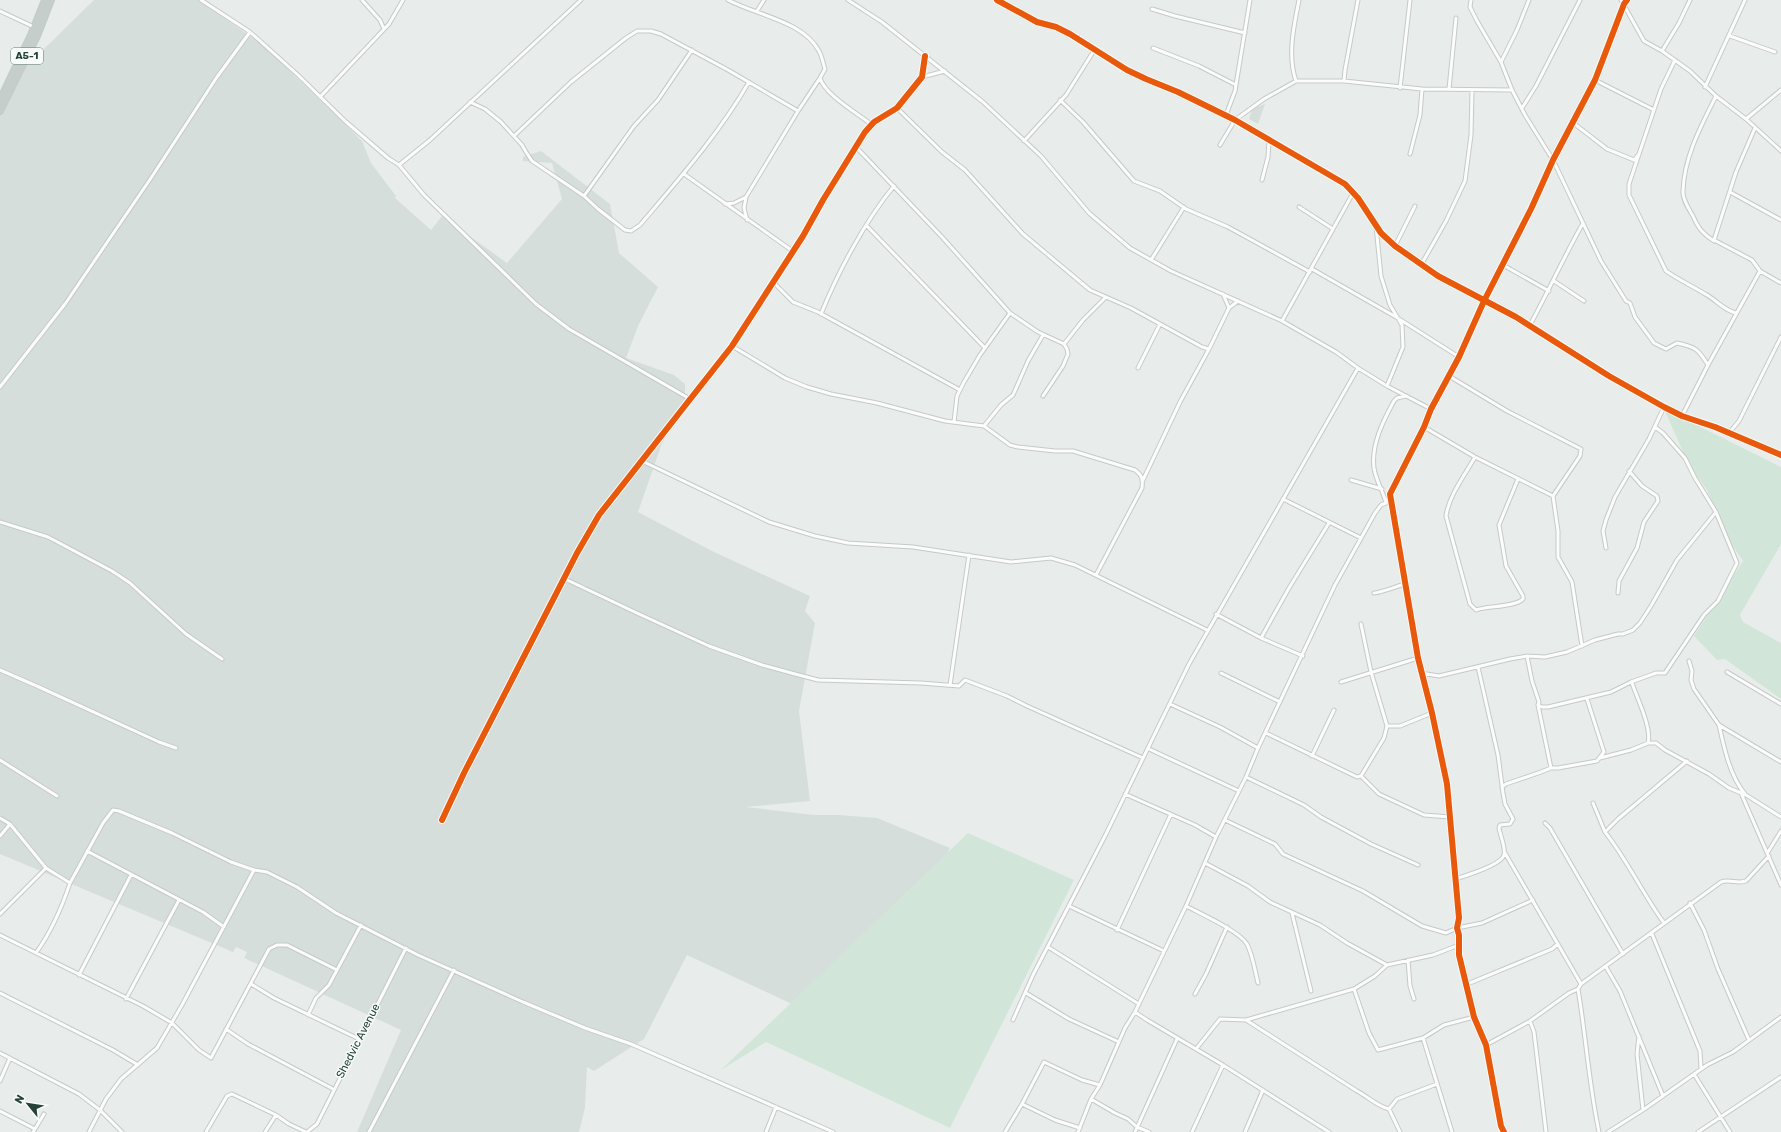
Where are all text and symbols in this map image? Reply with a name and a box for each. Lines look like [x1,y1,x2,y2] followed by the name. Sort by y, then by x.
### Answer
[11,48,43,64] road number: A5-1
[334,1002,382,1080] street label: Shedvic Avenue
[8,1084,48,1124] north arrow
[12,1093,27,1106] text: N

